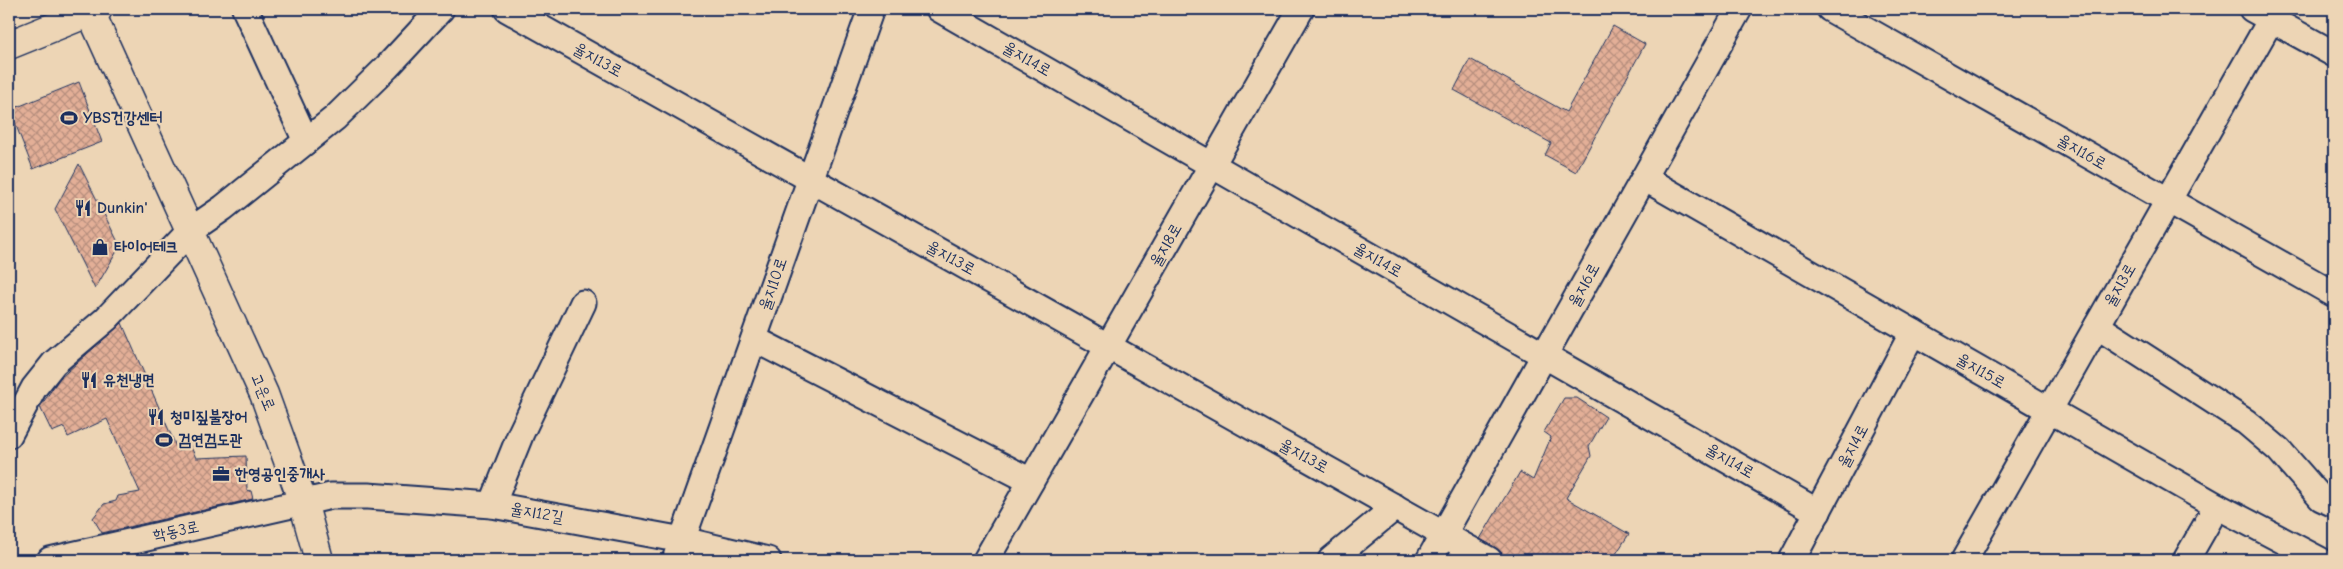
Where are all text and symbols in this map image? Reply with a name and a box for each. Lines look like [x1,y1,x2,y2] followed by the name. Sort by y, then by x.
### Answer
[1000,38,1054,80] street label: 율지14로
[570,39,626,81] street label: 율지13로
[59,108,79,128] sports icon: YBS건강센터
[83,109,162,127] place label: YBS건강센터
[2054,131,2110,173] street label: 율지16로
[73,198,93,218] restaurant icon: Dunkin'
[97,199,148,217] place label: Dunkin'
[1146,220,1186,270] street label: 율지8로
[90,237,110,257] shop icon: 타이어테크
[923,237,979,279] street label: 율지13로
[114,238,178,256] place label: 타이어테크
[1351,239,1405,281] street label: 율지14로
[756,255,790,313] street label: 율지10로
[1565,260,1603,310] street label: 율지6로
[2101,260,2139,310] street label: 율지3로
[1953,350,2009,392] street label: 율지15로
[79,370,99,390] restaurant icon: 유천냉면
[103,371,155,389] place label: 유천냉면
[247,371,279,413] street label: 고운로
[146,407,166,427] restaurant icon: 청미짚불장어
[170,408,247,426] place label: 청미짚불장어
[1834,421,1872,471] street label: 율지4로
[154,430,174,450] sports icon: 검연검도관
[178,431,243,449] place label: 검연검도관
[1276,435,1332,477] street label: 율지13로
[1703,440,1757,482] street label: 율지14로
[211,464,231,484] office icon: 한영공인중개사
[234,465,325,483] place label: 한영공인중개사
[509,500,565,527] street label: 율지12길
[151,517,201,545] street label: 학동3로

